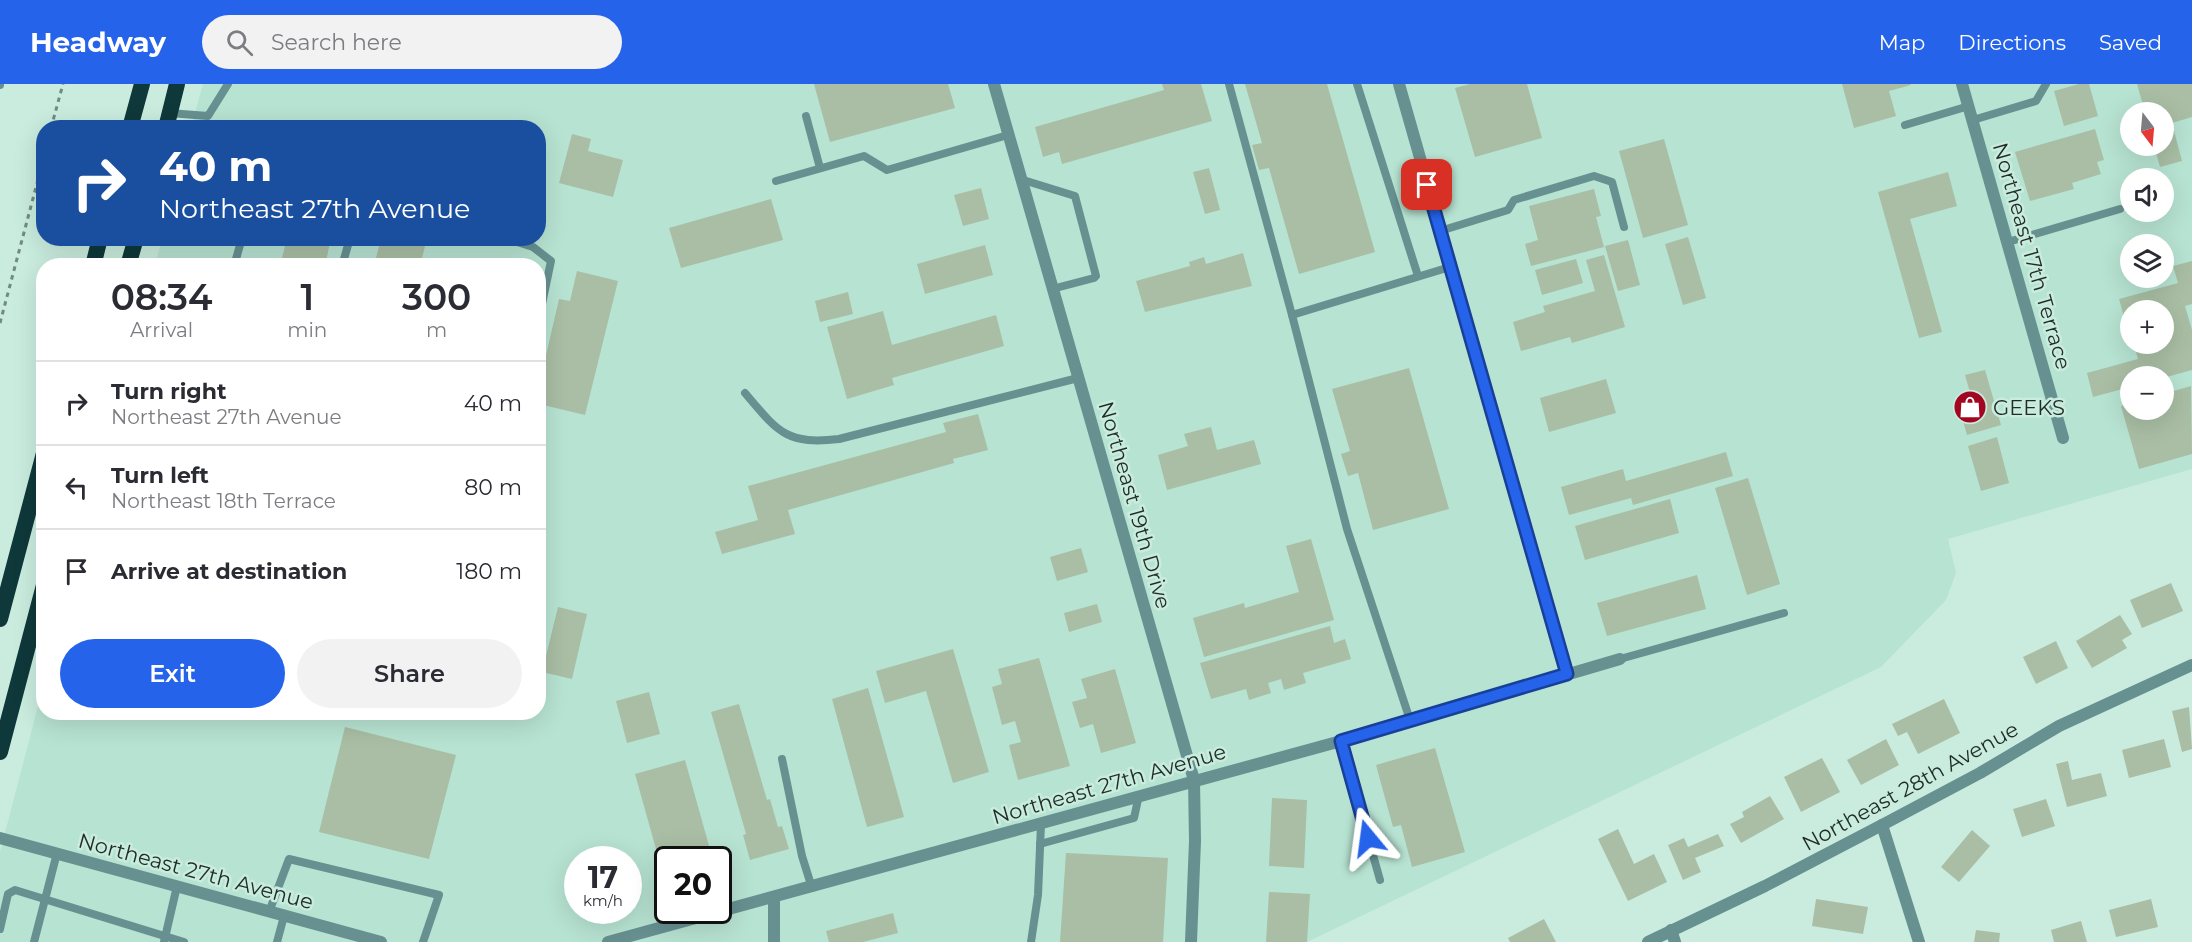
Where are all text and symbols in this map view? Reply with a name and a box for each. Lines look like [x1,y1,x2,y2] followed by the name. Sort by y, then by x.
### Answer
[202,15,622,69] search box
[30,25,166,59] text: Headway
[223,26,256,59] icon: search
[271,29,402,56] text: Search here
[1879,30,1925,55] text: Map
[1958,30,2066,55] text: Directions
[2099,30,2162,55] text: Saved
[2120,102,2174,156] north arrow
[2120,102,2174,420] map controls
[159,140,272,192] text: 40 m
[1988,140,2076,372] street label: Northeast 17th Terrace
[60,144,138,222] icon: right
[1401,159,1452,210] pin
[1410,168,1443,201] icon: arrive
[2120,168,2174,222] button: sound
[159,192,470,225] text: Northeast 27th Avenue
[2120,234,2174,288] button: layers
[111,275,213,319] text: 08:34
[300,275,314,319] text: 1
[402,275,471,319] text: 300
[2120,300,2174,354] button: +
[130,318,193,342] text: Arrival
[287,318,327,342] text: min
[426,318,447,342] text: m
[2120,366,2174,420] button: −
[111,378,226,405] text: Turn right
[60,387,93,420] icon: right
[1952,389,1988,425] shop icon: GEEKS
[464,390,522,417] text: 40 m
[1993,395,2065,420] place label: GEEKS
[1093,398,1177,612] street label: Northeast 19th Drive
[111,405,342,429] text: Northeast 27th Avenue
[111,462,209,489] text: Turn left
[60,471,93,504] icon: left
[464,474,522,501] text: 80 m
[111,489,336,513] text: Northeast 18th Terrace
[60,555,93,588] icon: arrive
[111,558,347,585] text: Arrive at destination
[456,558,522,585] text: 180 m
[60,639,285,708] button: Exit
[297,639,522,708] button: Share
[1797,716,2023,856] street label: Northeast 28th Avenue
[989,739,1229,829] street label: Northeast 27th Avenue
[1336,806,1400,870] position arrow
[76,828,316,914] street label: Northeast 27th Avenue
[654,846,732,924] speed limit sign: 20
[588,859,618,896] text: 17
[583,891,623,910] text: km/h

